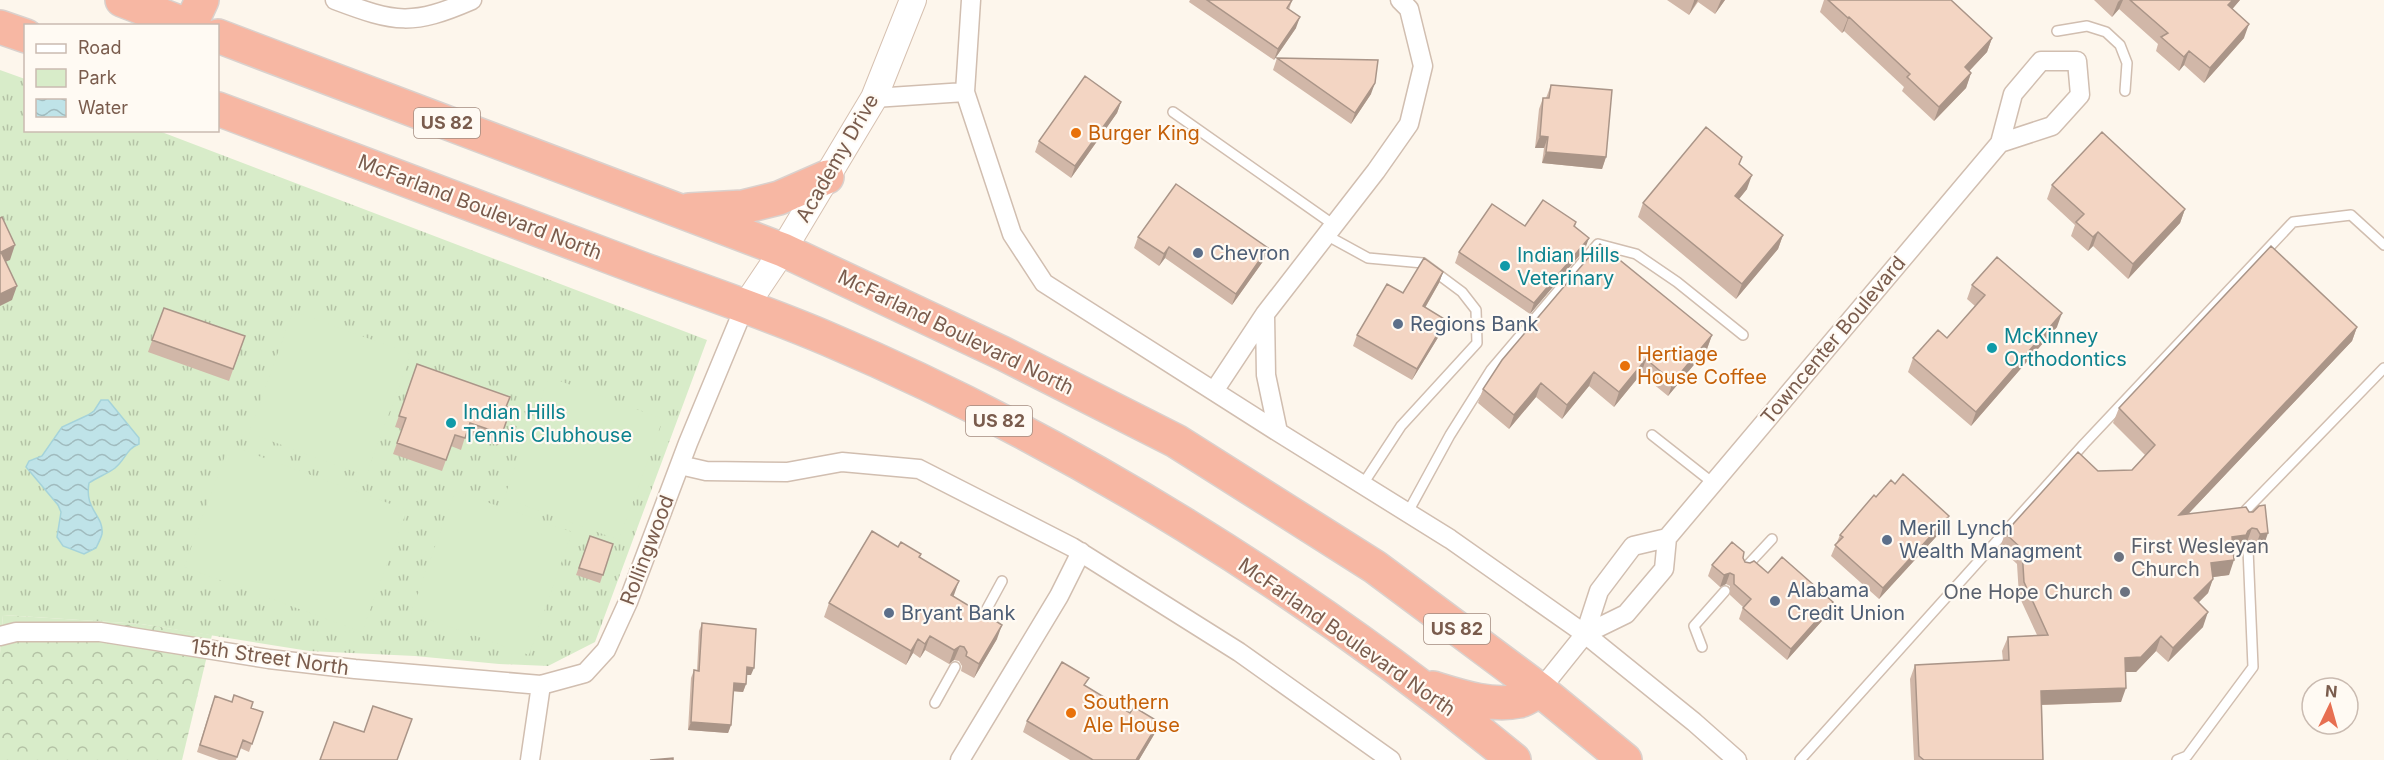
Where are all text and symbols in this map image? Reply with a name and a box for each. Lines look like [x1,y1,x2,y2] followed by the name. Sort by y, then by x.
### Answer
[24,24,219,132] legend
[78,37,121,58] text: Road
[78,67,117,88] text: Park
[791,90,883,226] street label: Academy Drive
[78,97,128,118] text: Water
[414,108,480,138] road number: US 82
[1088,121,1200,145] place label: Burger King
[1069,126,1083,140] marker: Burger King
[355,149,605,265] street label: McFarland Boulevard North
[1210,241,1290,265] place label: Chevron
[1517,243,1620,290] place label: Indian Hills Veterinary
[1191,246,1205,260] marker: Chevron
[1756,251,1910,429] street label: Towncenter Boulevard
[1498,259,1512,273] marker: Indian Hills Veterinary
[834,264,1078,400] street label: McFarland Boulevard North
[1410,312,1538,336] place label: Regions Bank
[1391,317,1405,331] marker: Regions Bank
[2004,324,2127,371] place label: McKinney Orthodontics
[1985,341,1999,355] marker: McKinney Orthodontics
[1637,342,1767,389] place label: Hertiage House Coffee
[1618,359,1632,373] marker: Hertiage House Coffee
[463,400,632,447] place label: Indian Hills Tennis Clubhouse
[966,406,1032,436] road number: US 82
[444,416,458,430] marker: Indian Hills Tennis Clubhouse
[615,492,679,608] street label: Rollingwood
[1899,516,2083,563] place label: Merill Lynch Wealth Managment
[1880,533,1894,547] marker: Merill Lynch Wealth Managment
[2131,534,2269,581] place label: First Wesleyan Church
[2112,550,2126,564] marker: First Wesleyan Church
[1234,553,1460,721] street label: McFarland Boulevard North
[1787,578,1905,625] place label: Alabama Credit Union
[1944,580,2113,604] place label: One Hope Church
[2118,585,2132,599] marker: One Hope Church
[1768,594,1782,608] marker: Alabama Credit Union
[901,601,1015,625] place label: Bryant Bank
[882,606,896,620] marker: Bryant Bank
[1424,614,1490,644] road number: US 82
[189,634,351,680] street label: 15th Street North
[2300,676,2360,736] north arrow
[2324,681,2338,702] text: N
[1083,690,1180,737] place label: Southern Ale House
[1064,706,1078,720] marker: Southern Ale House

